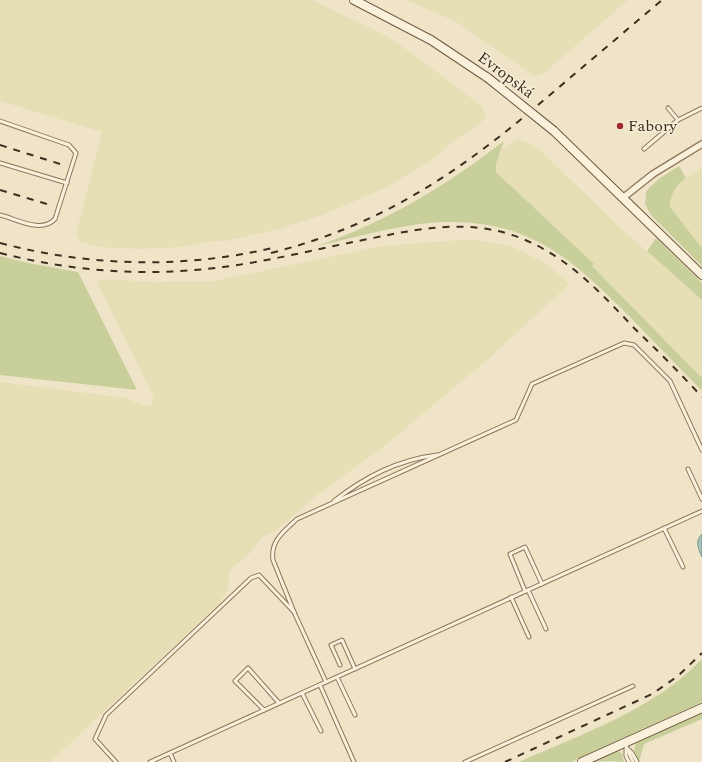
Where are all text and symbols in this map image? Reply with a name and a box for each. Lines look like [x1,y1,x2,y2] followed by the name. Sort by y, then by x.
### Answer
[473,46,540,104] street label: Evropská
[628,114,678,138] place label: Fabory
[615,121,625,131] marker: Fabory

